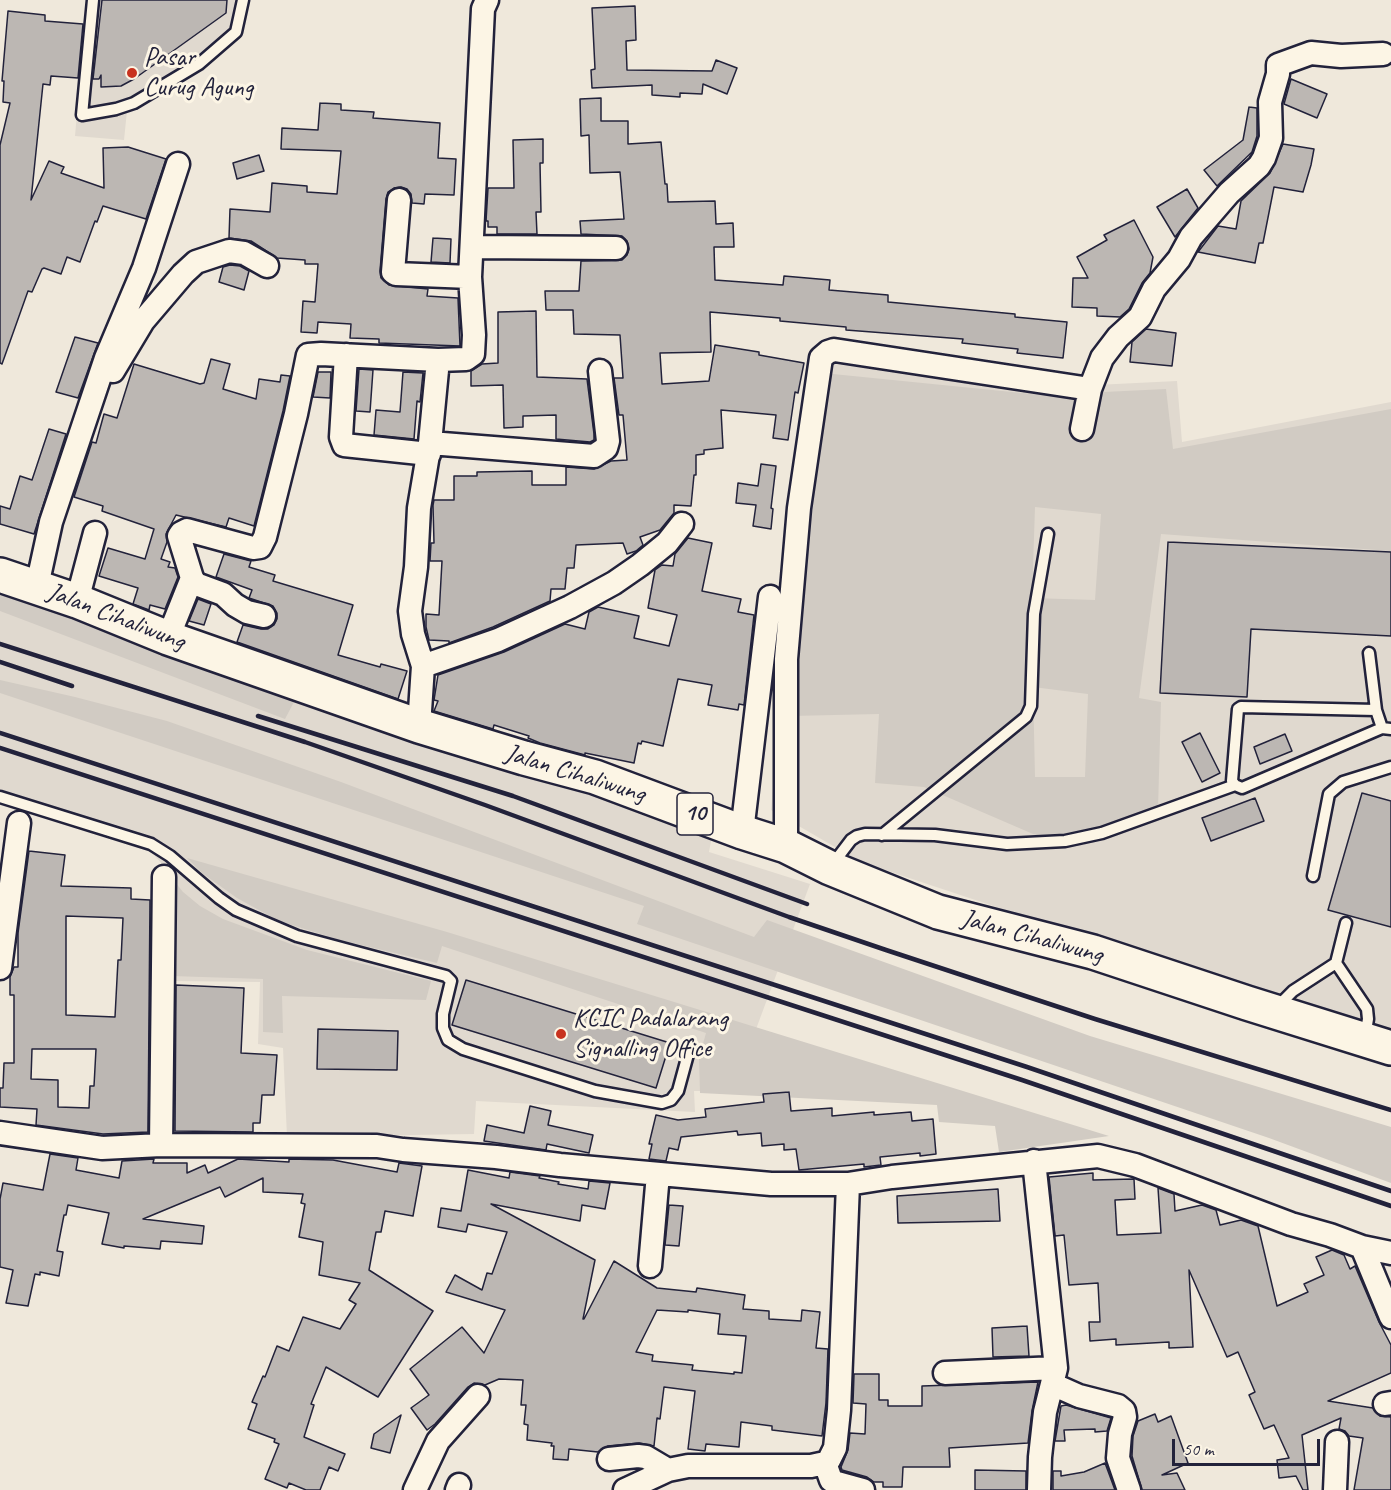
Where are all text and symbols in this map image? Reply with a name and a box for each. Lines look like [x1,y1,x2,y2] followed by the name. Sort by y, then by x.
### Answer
[144,42,253,104] place label: Pasar Curug Agung
[125,66,139,80] marker: Pasar Curug Agung
[43,577,189,657] street label: Jalan Cihaliwung
[501,738,649,810] street label: Jalan Cihaliwung
[677,793,713,835] road number: 10
[958,903,1106,971] street label: Jalan Cihaliwung
[573,1003,727,1064] place label: KCIC Padalarang Signalling Office
[554,1027,568,1041] marker: KCIC Padalarang Signalling Office
[1175,1427,1324,1465] scale bar
[1183,1438,1214,1460] text: 50 m

